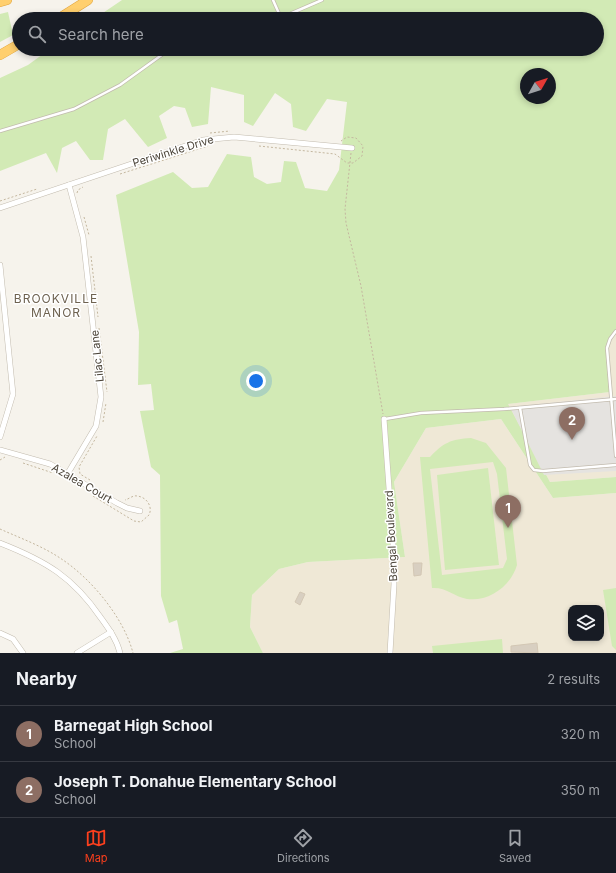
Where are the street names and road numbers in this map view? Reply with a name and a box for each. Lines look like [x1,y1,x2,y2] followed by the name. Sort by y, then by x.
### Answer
[131,132,215,170] street label: Periwinkle Drive
[87,329,107,383] street label: Lilac Lane
[49,460,115,506] street label: Azalea Court
[382,490,400,582] street label: Bengal Boulevard

